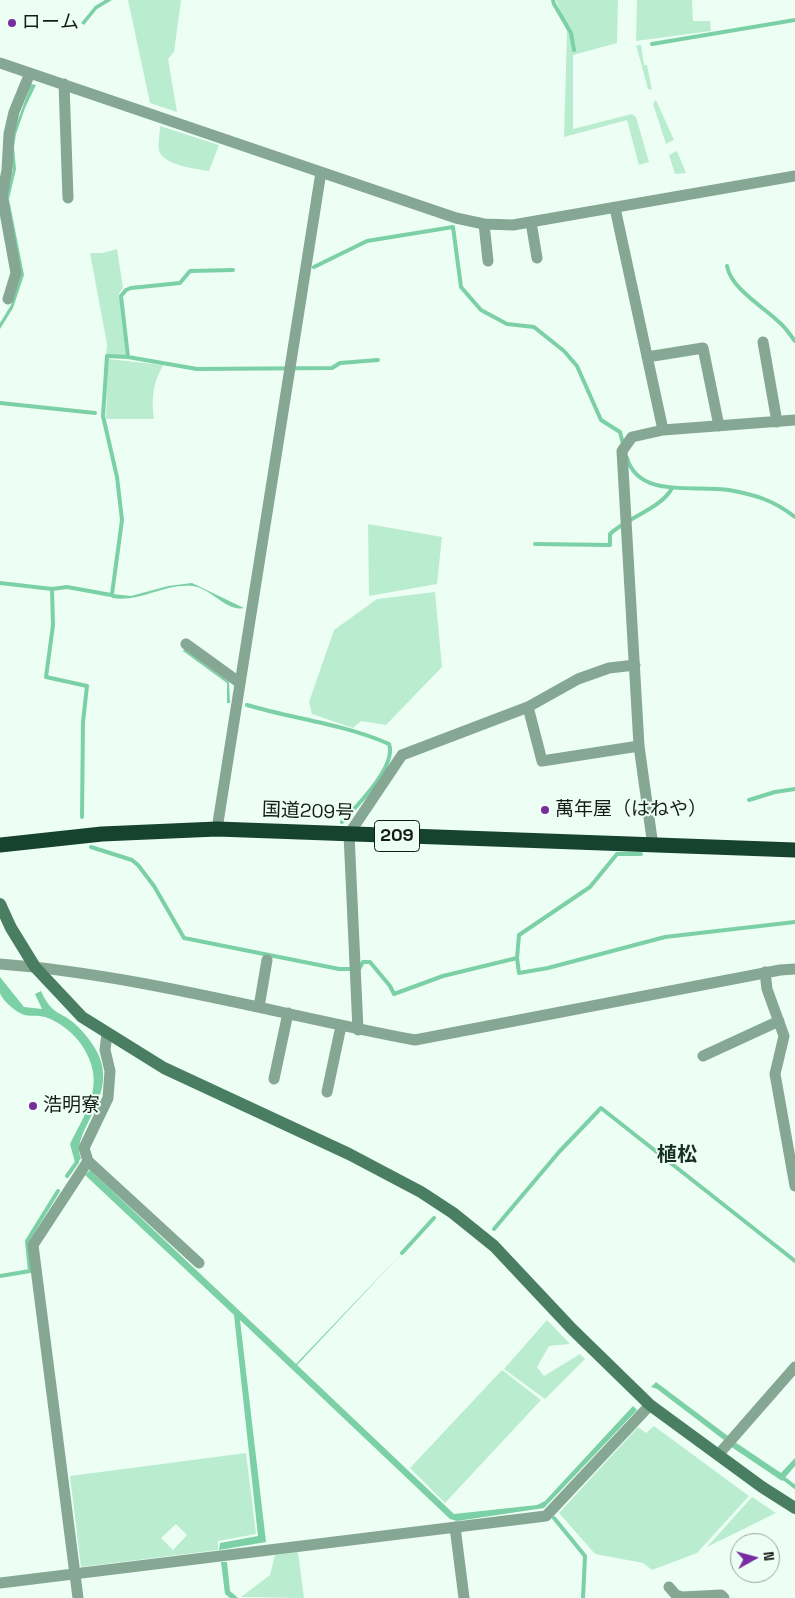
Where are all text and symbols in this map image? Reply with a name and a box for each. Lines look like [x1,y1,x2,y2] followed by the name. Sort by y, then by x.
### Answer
[22,12,79,34] place label: ローム
[6,17,18,29] marker: ローム
[261,799,355,825] street label: 国道209号
[555,799,707,821] place label: 萬年屋（はねや）
[539,804,551,816] marker: 萬年屋（はねや）
[374,820,420,851] road number: 209
[43,1095,100,1117] place label: 浩明寮
[27,1100,39,1112] marker: 浩明寮
[657,1144,697,1168] district label: 植松
[730,1533,780,1583] north arrow
[759,1551,778,1562] text: N

